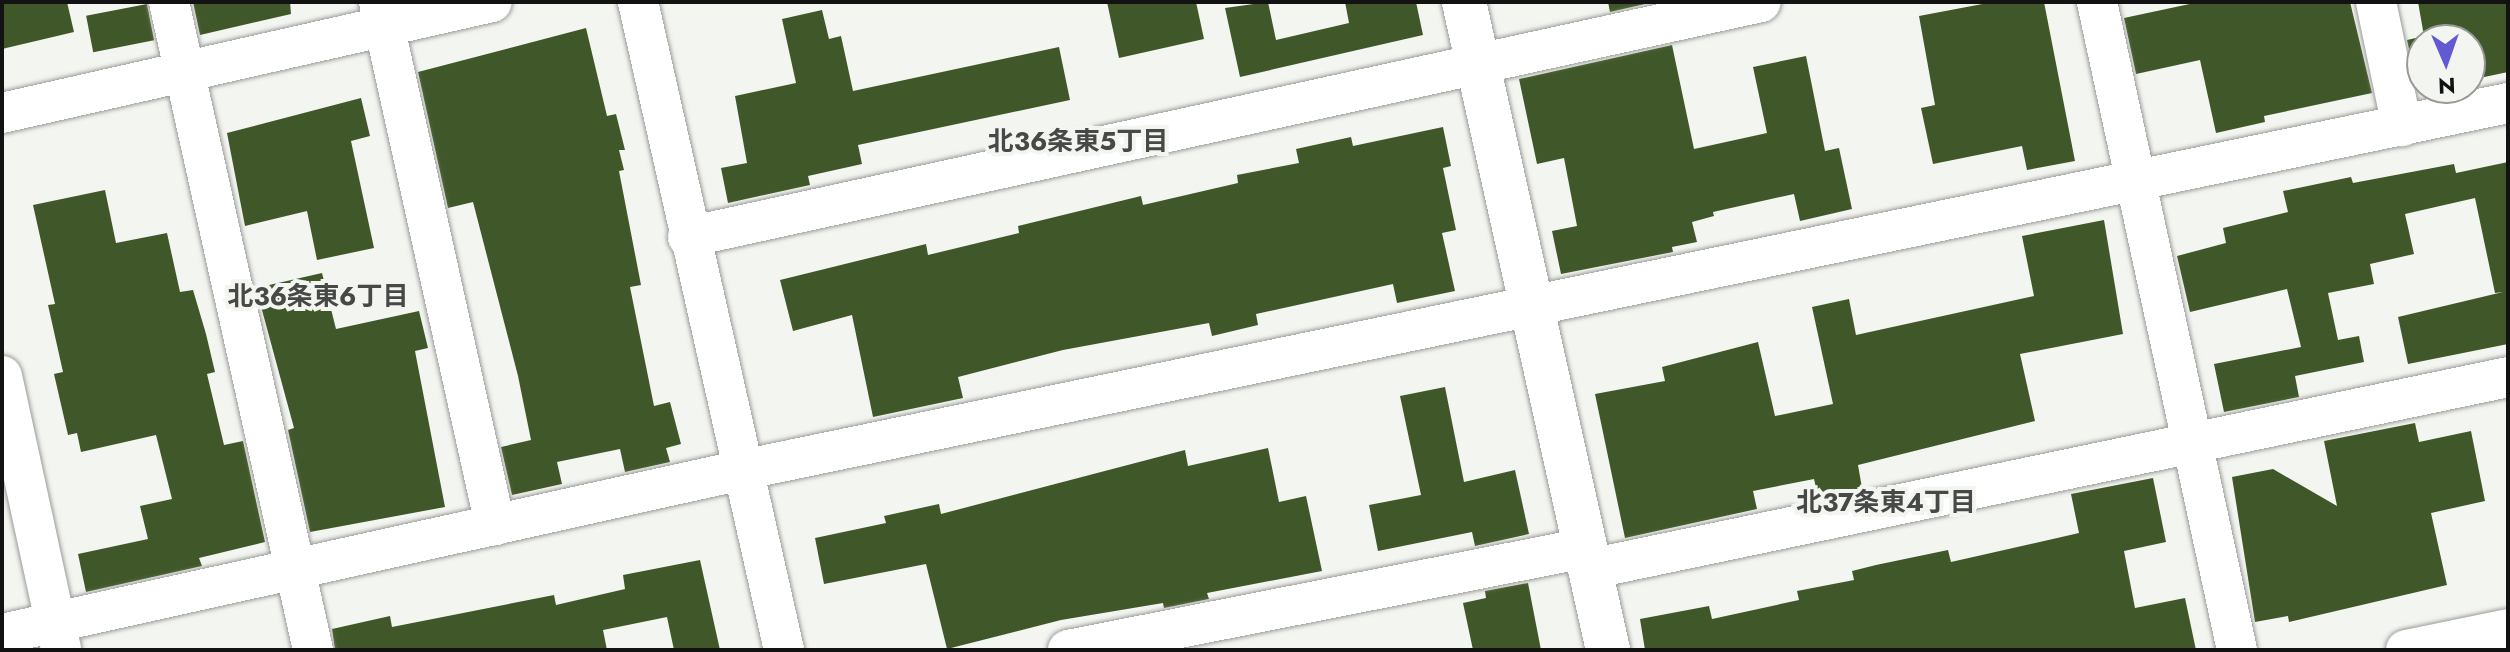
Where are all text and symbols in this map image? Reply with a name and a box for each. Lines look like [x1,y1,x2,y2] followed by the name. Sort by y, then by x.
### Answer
[2406,24,2486,104] north arrow
[2437,70,2456,102] text: N
[988,126,1168,158] district label: 北36条東5丁目
[228,281,408,313] district label: 北36条東6丁目
[1796,487,1976,519] district label: 北37条東4丁目

